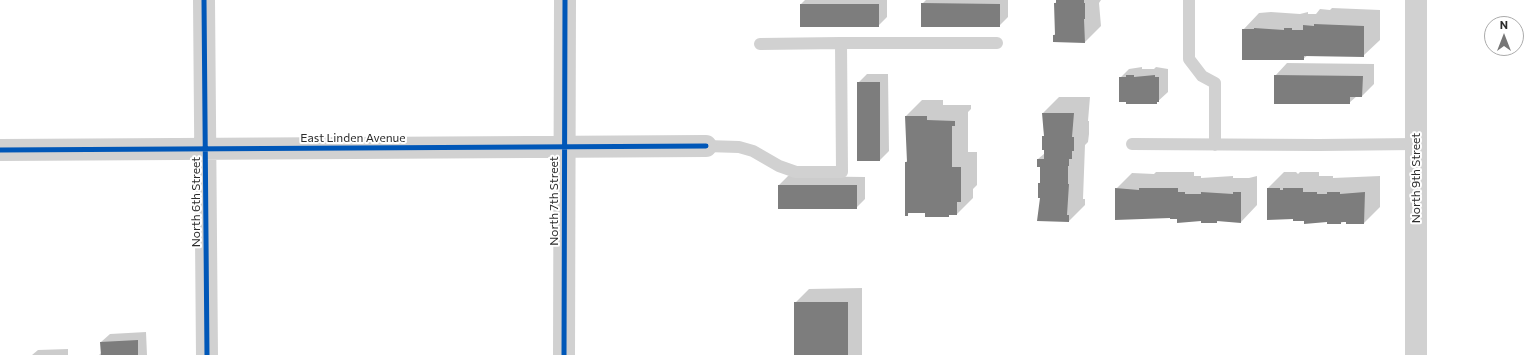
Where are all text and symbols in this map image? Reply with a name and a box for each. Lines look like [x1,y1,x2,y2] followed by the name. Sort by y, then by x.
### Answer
[1484,16,1524,56] north arrow
[1500,18,1508,31] text: N
[300,131,406,145] street label: East Linden Avenue
[1409,133,1423,223] street label: North 9th Street
[547,156,561,246] street label: North 7th Street
[189,157,203,247] street label: North 6th Street

